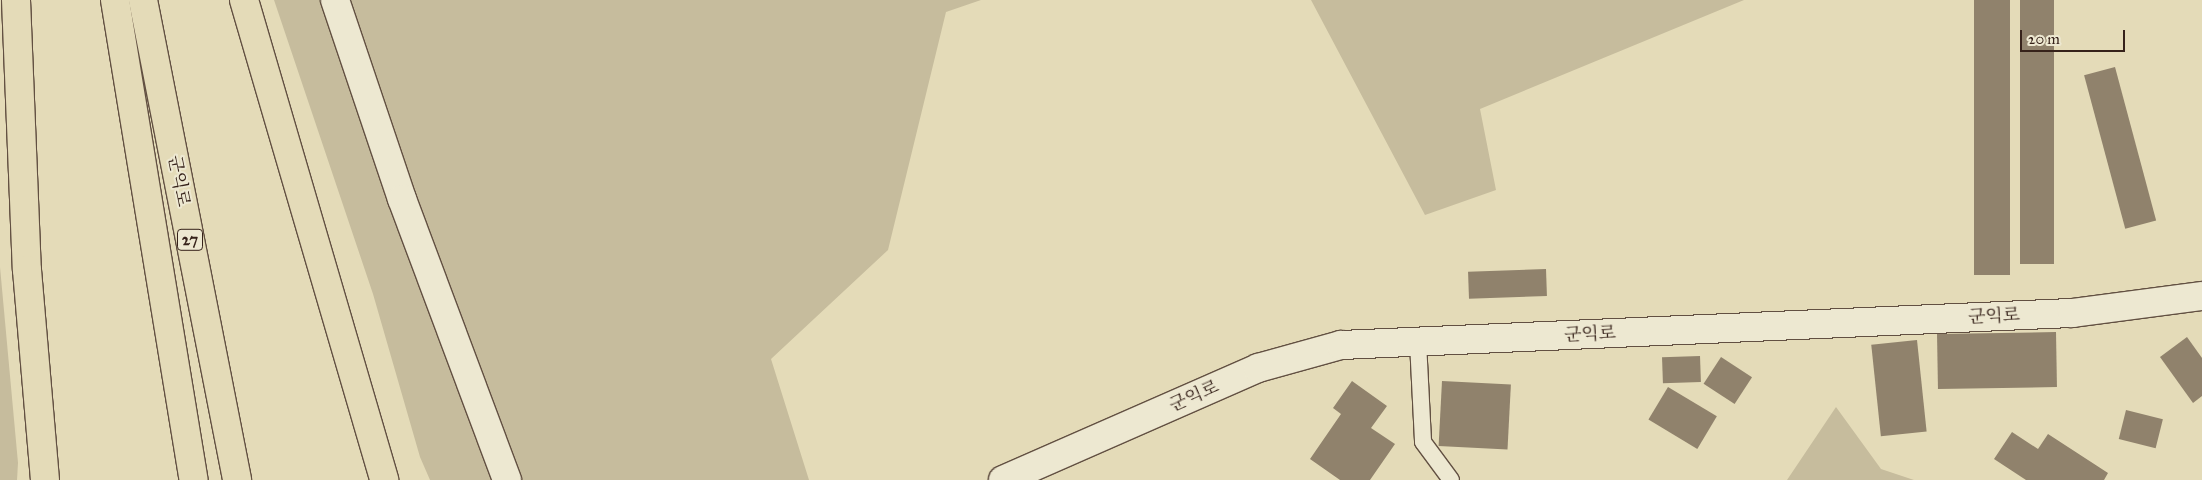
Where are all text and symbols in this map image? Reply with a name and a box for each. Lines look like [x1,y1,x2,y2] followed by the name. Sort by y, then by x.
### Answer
[2022,20,2127,52] scale bar
[2028,30,2060,48] text: 20 m
[163,153,195,209] street label: 군익로
[176,226,204,254] road number: 27
[1967,304,2021,328] street label: 군익로
[1563,322,1617,346] street label: 군익로
[1166,376,1222,416] street label: 군익로

